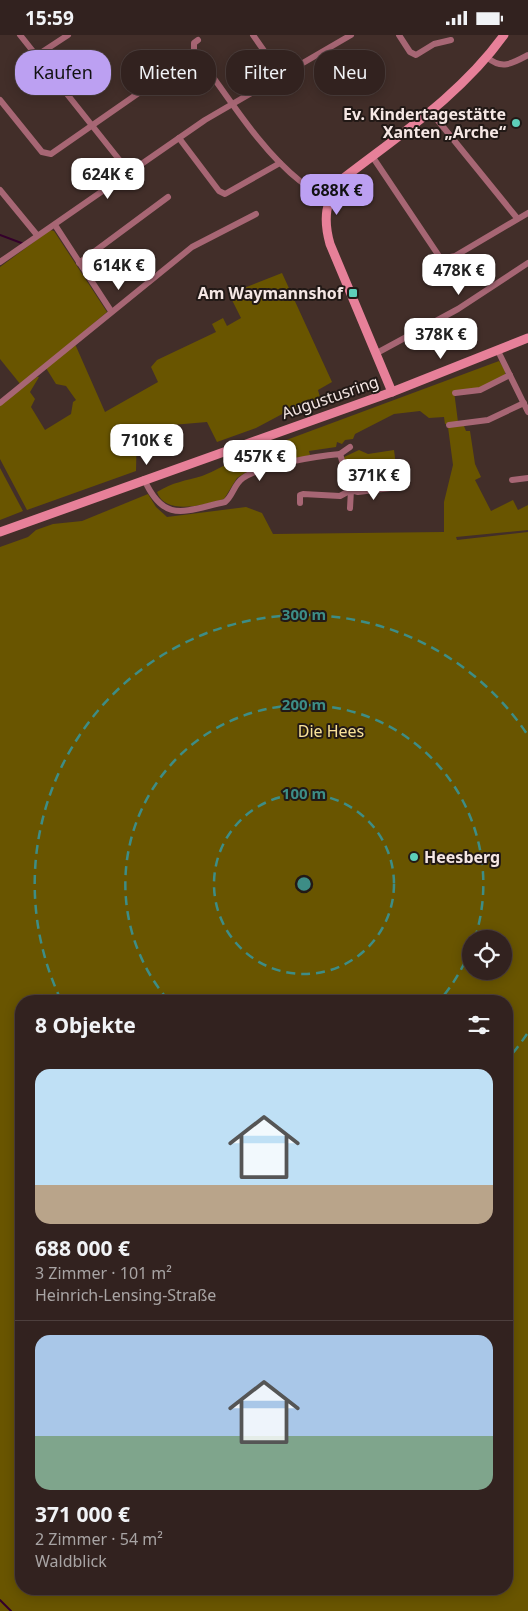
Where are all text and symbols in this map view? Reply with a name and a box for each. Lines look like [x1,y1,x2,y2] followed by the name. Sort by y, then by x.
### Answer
[25,5,74,31] text: 15:59
[15,50,111,95] chip: Kaufen
[121,50,216,95] chip: Mieten
[226,50,304,95] chip: Filter
[314,50,385,95] chip: Neu
[343,103,506,143] place label: Ev. Kindertagestätte Xanten „Arche“
[510,117,522,129] marker: Ev. Kindertagestätte Xanten „Arche“
[67,157,149,200] pin: 624K €
[82,163,134,185] text: 624K €
[296,173,378,216] pin: 688K €
[311,179,363,201] text: 688K €
[78,249,160,291] pin: 614K €
[418,253,500,296] pin: 478K €
[93,254,145,276] text: 614K €
[433,259,485,281] text: 478K €
[198,282,344,304] place label: Am Waymannshof
[347,287,359,299] marker: Am Waymannshof
[400,317,482,360] pin: 378K €
[415,323,467,345] text: 378K €
[279,370,381,424] street label: Augustusring
[106,423,188,466] pin: 710K €
[121,429,173,451] text: 710K €
[219,439,301,482] pin: 457K €
[234,445,286,467] text: 457K €
[333,459,415,501] pin: 371K €
[348,464,400,486] text: 371K €
[282,604,326,624] text: 300 m
[282,694,326,714] text: 200 m
[298,720,364,742] park label: Die Hees
[282,783,326,803] text: 100 m
[424,846,500,868] place label: Heesberg
[408,851,420,863] marker: Heesberg
[295,875,313,893] centre of rings
[462,930,512,980] map controls
[462,930,512,980] button: locate
[35,1011,136,1039] text: 8 Objekte
[465,1011,493,1039] icon: filters
[219,1102,309,1192] icon: home
[35,1234,130,1262] text: 688 000 €
[35,1262,172,1284] text: 3 Zimmer · 101 m²
[35,1284,216,1306] text: Heinrich-Lensing-Straße
[219,1367,309,1457] icon: home
[35,1500,130,1528] text: 371 000 €
[35,1528,163,1550] text: 2 Zimmer · 54 m²
[35,1550,107,1572] text: Waldblick

